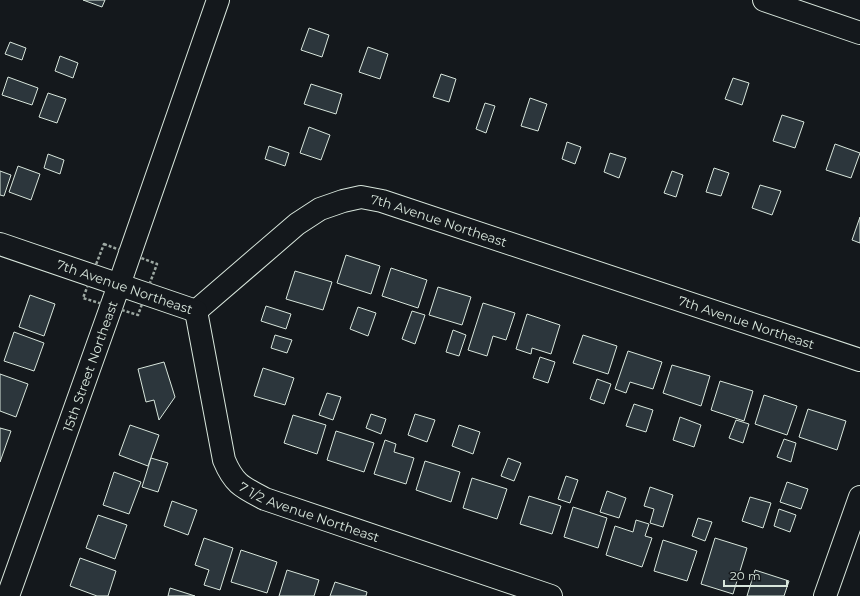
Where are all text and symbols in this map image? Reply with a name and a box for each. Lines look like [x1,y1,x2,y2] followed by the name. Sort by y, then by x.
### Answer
[369,191,509,250] street label: 7th Avenue Northeast
[55,256,195,317] street label: 7th Avenue Northeast
[676,292,817,352] street label: 7th Avenue Northeast
[59,299,121,434] street label: 15th Street Northeast
[236,478,381,545] street label: 7 1/2 Avenue Northeast
[724,562,787,588] scale bar
[730,568,761,583] text: 20 m

